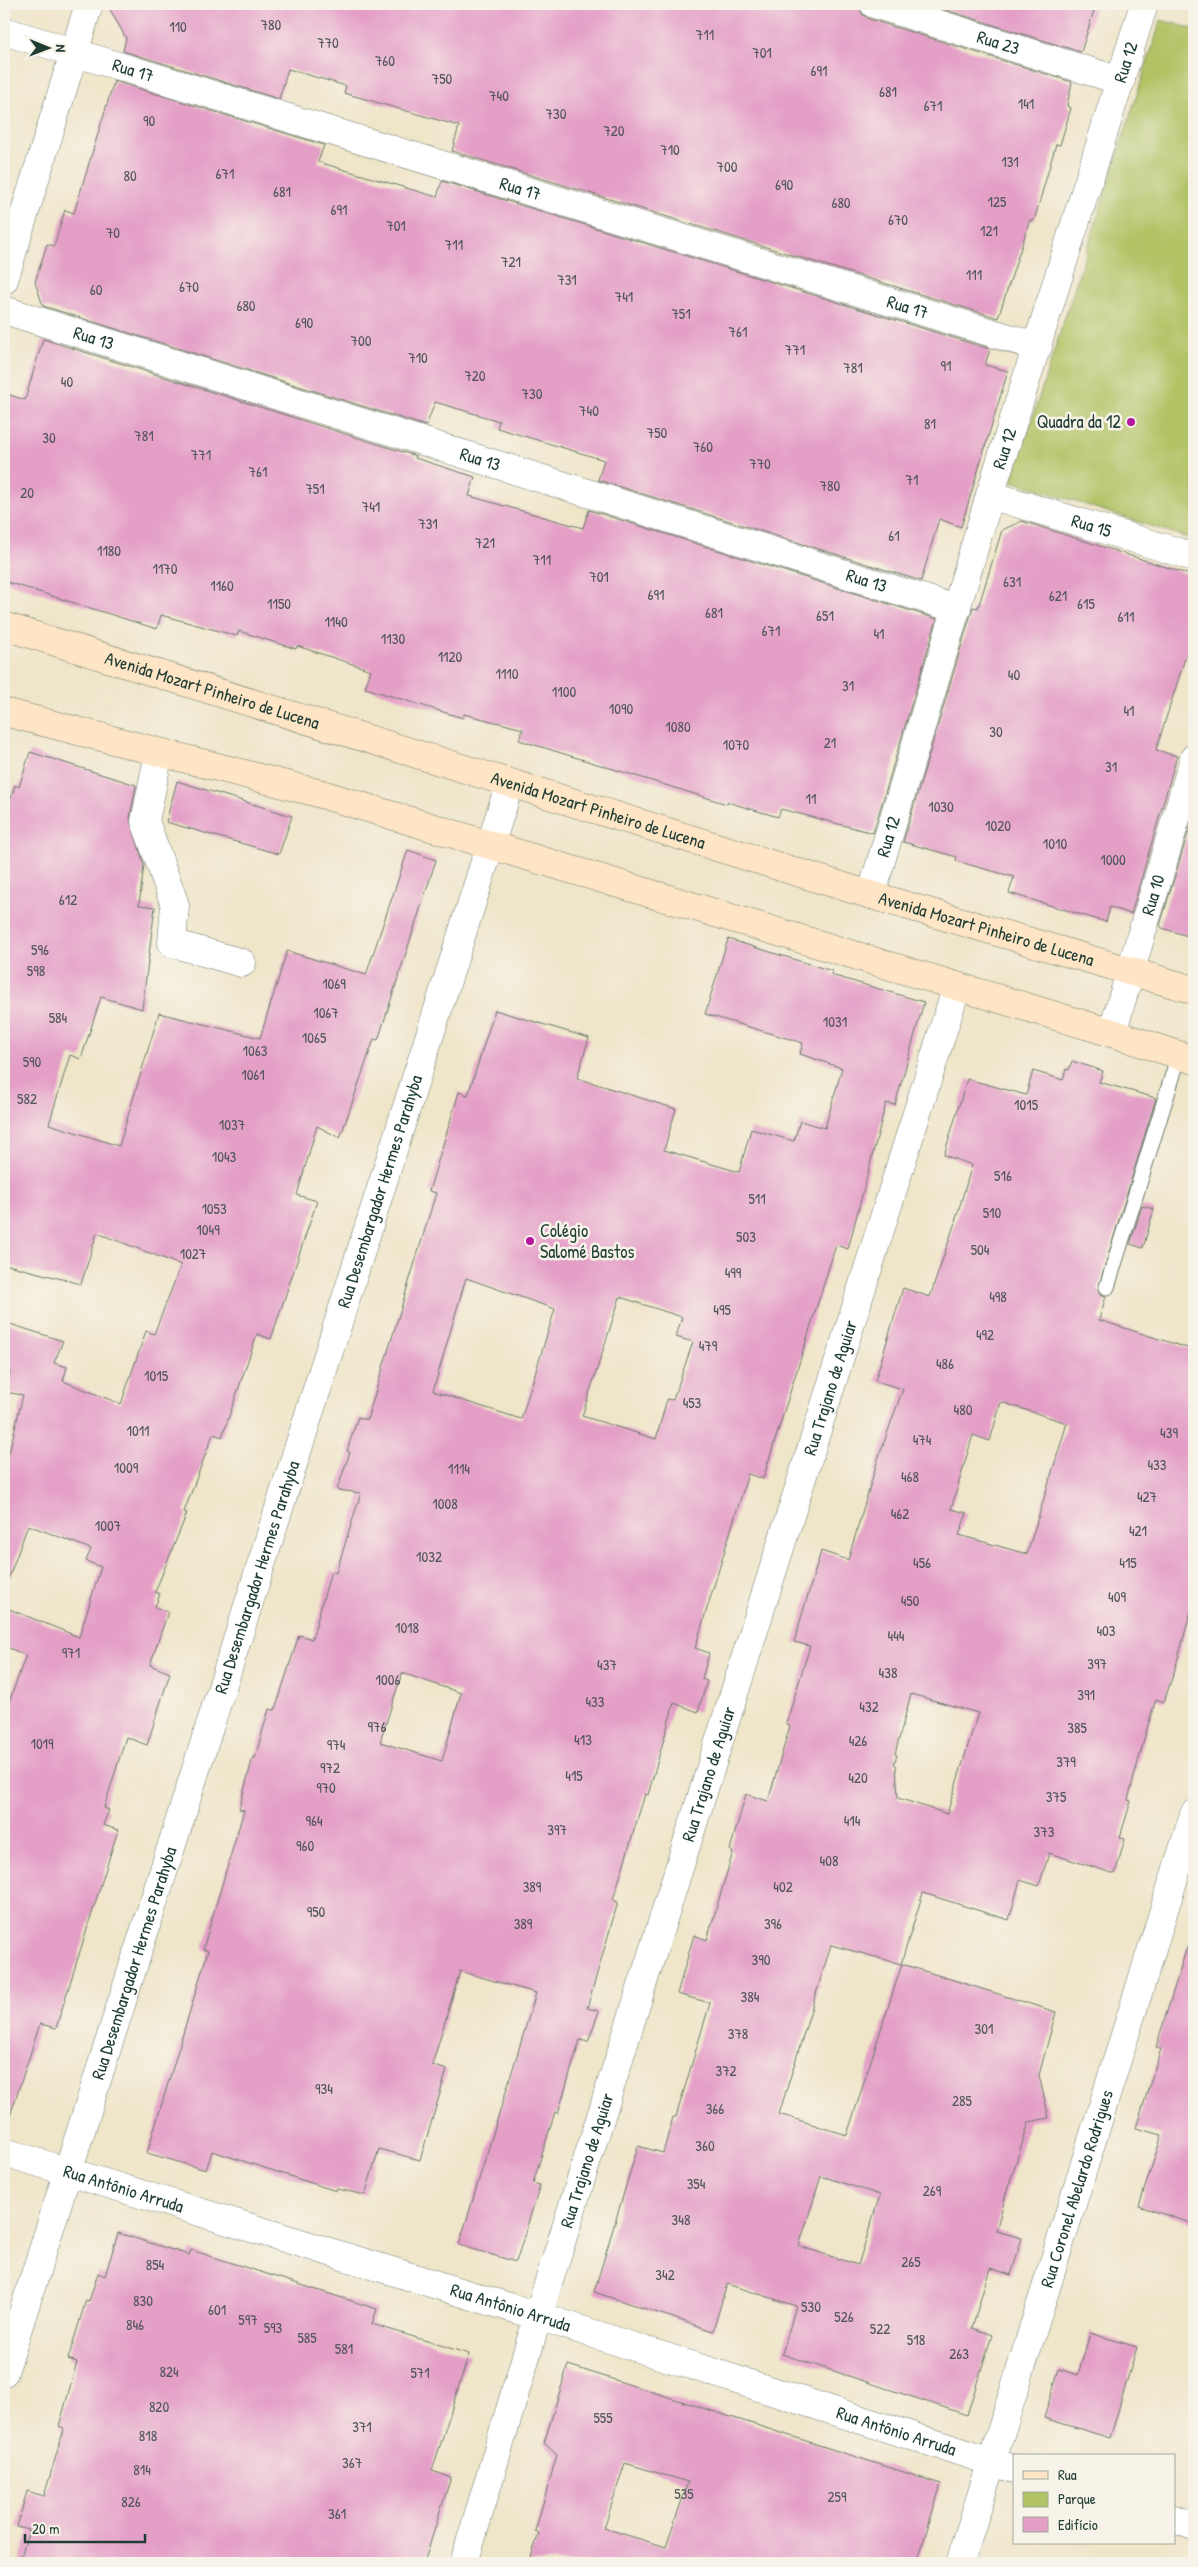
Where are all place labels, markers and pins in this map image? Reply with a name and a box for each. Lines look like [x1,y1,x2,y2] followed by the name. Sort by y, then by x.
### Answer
[1037,409,1122,434] place label: Quadra da 12
[1125,416,1137,428] marker: Quadra da 12
[540,1218,634,1264] place label: Colégio Salomé Bastos
[524,1235,536,1247] marker: Colégio Salomé Bastos

